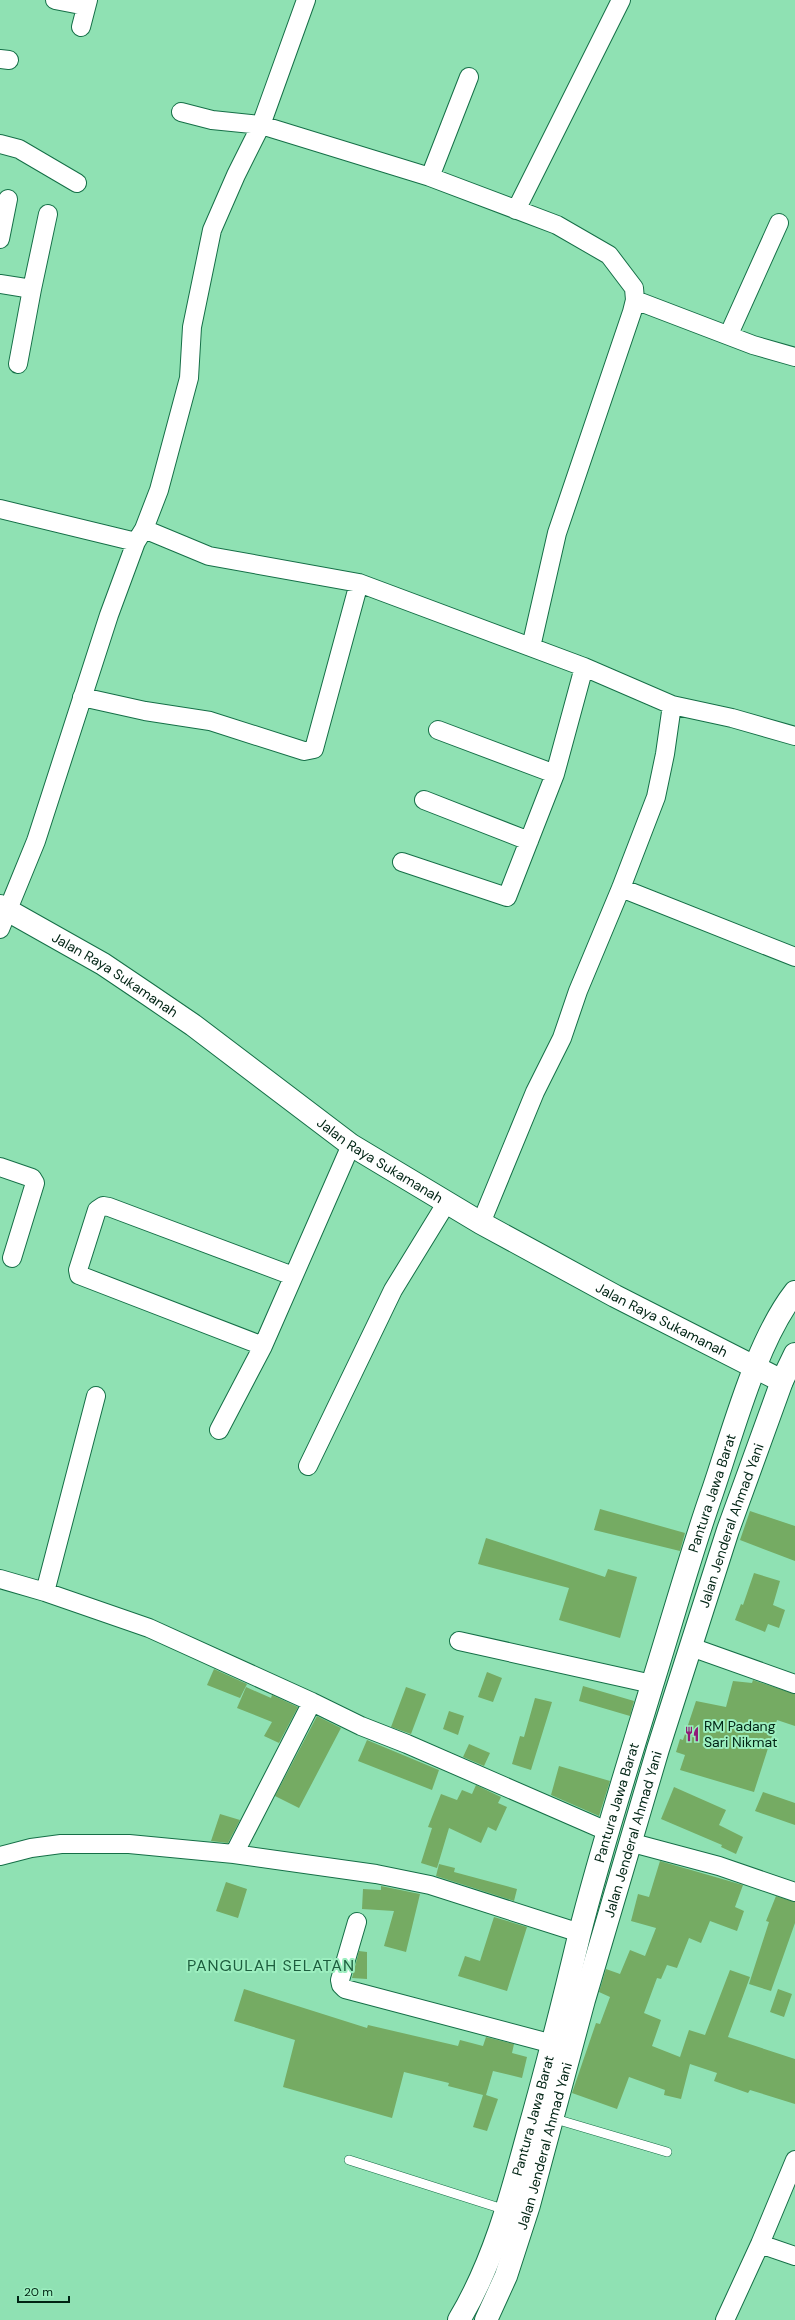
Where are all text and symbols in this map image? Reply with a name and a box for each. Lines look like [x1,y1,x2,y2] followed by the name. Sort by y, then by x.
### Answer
[49,928,182,1021] street label: Jalan Raya Sukamanah
[313,1113,446,1207] street label: Jalan Raya Sukamanah
[593,1278,731,1361] street label: Jalan Raya Sukamanah
[684,1431,740,1555] street label: Pantura Jawa Barat
[695,1441,768,1610] street label: Jalan Jenderal Ahmad Yani
[704,1717,777,1751] place label: RM Padang Sari Nikmat
[683,1725,701,1743] restaurant icon: RM Padang Sari Nikmat
[590,1741,643,1865] street label: Pantura Jawa Barat
[600,1749,666,1920] street label: Jalan Jenderal Ahmad Yani
[187,1955,355,1976] district label: PANGULAH SELATAN
[508,2053,558,2178] street label: Pantura Jawa Barat
[513,2060,576,2232] street label: Jalan Jenderal Ahmad Yani
[18,2278,69,2304] scale bar
[24,2284,53,2300] text: 20 m

